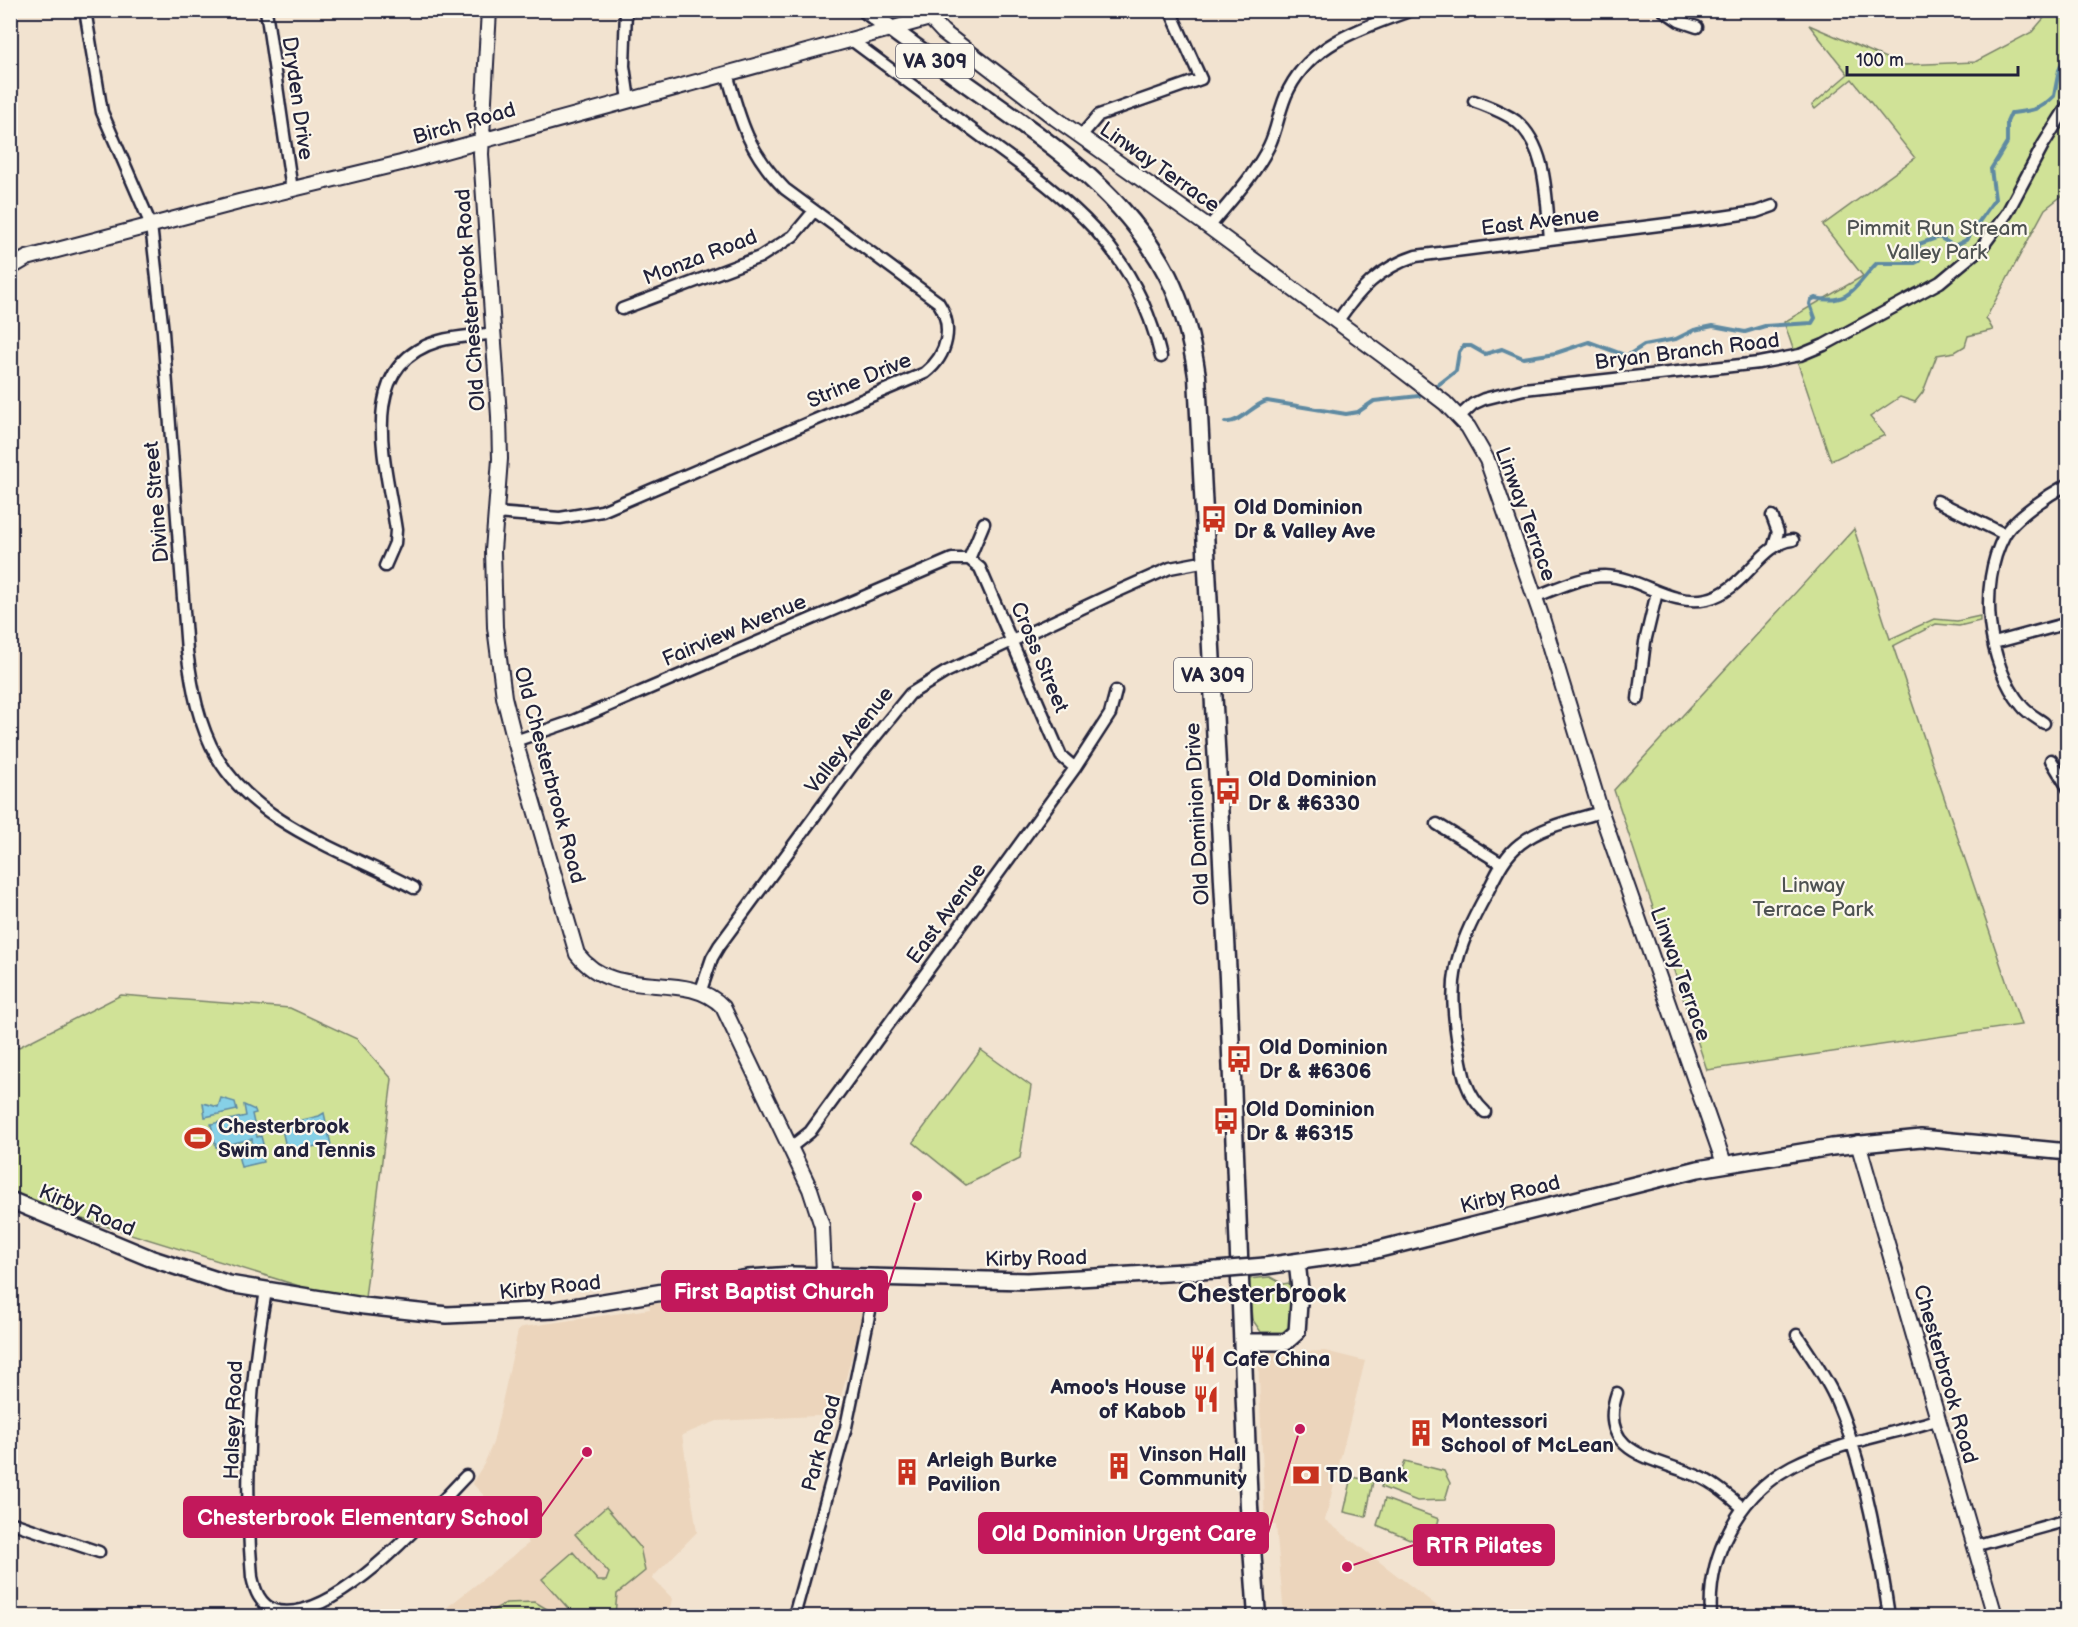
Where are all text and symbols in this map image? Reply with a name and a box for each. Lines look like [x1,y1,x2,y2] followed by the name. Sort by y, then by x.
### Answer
[276,35,319,161] street label: Dryden Drive
[1847,39,2018,77] scale bar
[896,44,974,78] road number: VA 309
[1856,50,1904,71] text: 100 m
[410,97,518,150] street label: Birch Road
[1095,117,1225,218] street label: Linway Terrace
[450,188,491,412] street label: Old Chesterbrook Road
[1480,202,1601,241] street label: East Avenue
[1846,216,2028,265] park label: Pimmit Run Stream Valley Park
[640,224,761,291] street label: Monza Road
[1593,328,1781,375] street label: Bryan Branch Road
[803,347,915,414] street label: Strine Drive
[139,440,174,564] street label: Divine Street
[1490,444,1561,585] street label: Linway Terrace
[1234,495,1376,544] place label: Old Dominion Dr & Valley Ave
[1199,504,1229,534] bus stop icon: Old Dominion Dr & Valley Ave
[658,589,810,672] street label: Fairview Avenue
[1005,598,1074,717] street label: Cross Street
[1174,658,1252,692] road number: VA 309
[509,664,590,886] street label: Old Chesterbrook Road
[800,682,899,799] street label: Valley Avenue
[1180,722,1215,906] street label: Old Dominion Drive
[1248,767,1377,816] place label: Old Dominion Dr & #6330
[1213,776,1243,806] bus stop icon: Old Dominion Dr & #6330
[901,858,991,969] street label: East Avenue
[1753,873,1874,922] park label: Linway Terrace Park
[1645,904,1716,1045] street label: Linway Terrace
[1259,1035,1388,1084] place label: Old Dominion Dr & #6306
[1224,1044,1254,1074] bus stop icon: Old Dominion Dr & #6306
[1246,1097,1375,1146] place label: Old Dominion Dr & #6315
[1211,1106,1241,1136] bus stop icon: Old Dominion Dr & #6315
[218,1114,376,1163] place label: Chesterbrook Swim and Tennis
[183,1123,213,1153] sports icon: Chesterbrook Swim and Tennis
[1458,1170,1563,1219] street label: Kirby Road
[35,1179,139,1242] street label: Kirby Road
[985,1245,1087,1272] street label: Kirby Road
[498,1270,602,1305] street label: Kirby Road
[662,1271,887,1311] callout: First Baptist Church
[1178,1278,1346,1310] district label: Chesterbrook
[674,1279,874,1306] text: First Baptist Church
[1908,1282,1983,1466] street label: Chesterbrook Road
[1188,1344,1218,1374] restaurant icon: Cafe China
[1223,1347,1330,1372] place label: Cafe China
[219,1360,248,1480] street label: Halsey Road
[1050,1375,1186,1424] place label: Amoo's House of Kabob
[1191,1384,1221,1414] restaurant icon: Amoo's House of Kabob
[797,1392,846,1494] street label: Park Road
[1441,1409,1614,1458] place label: Montessori School of McLean
[1406,1418,1436,1448] building icon: Montessori School of McLean
[1139,1442,1247,1491] place label: Vinson Hall Community
[926,1448,1057,1497] place label: Arleigh Burke Pavilion
[1104,1451,1134,1481] building icon: Vinson Hall Community
[892,1457,922,1487] building icon: Arleigh Burke Pavilion
[1291,1460,1321,1490] bank icon: TD Bank
[1326,1463,1408,1488] place label: TD Bank
[184,1497,541,1537] callout: Chesterbrook Elementary School
[197,1505,529,1532] text: Chesterbrook Elementary School
[979,1513,1268,1553] callout: Old Dominion Urgent Care
[992,1521,1256,1548] text: Old Dominion Urgent Care
[1414,1525,1554,1565] callout: RTR Pilates
[1426,1533,1542,1560] text: RTR Pilates

